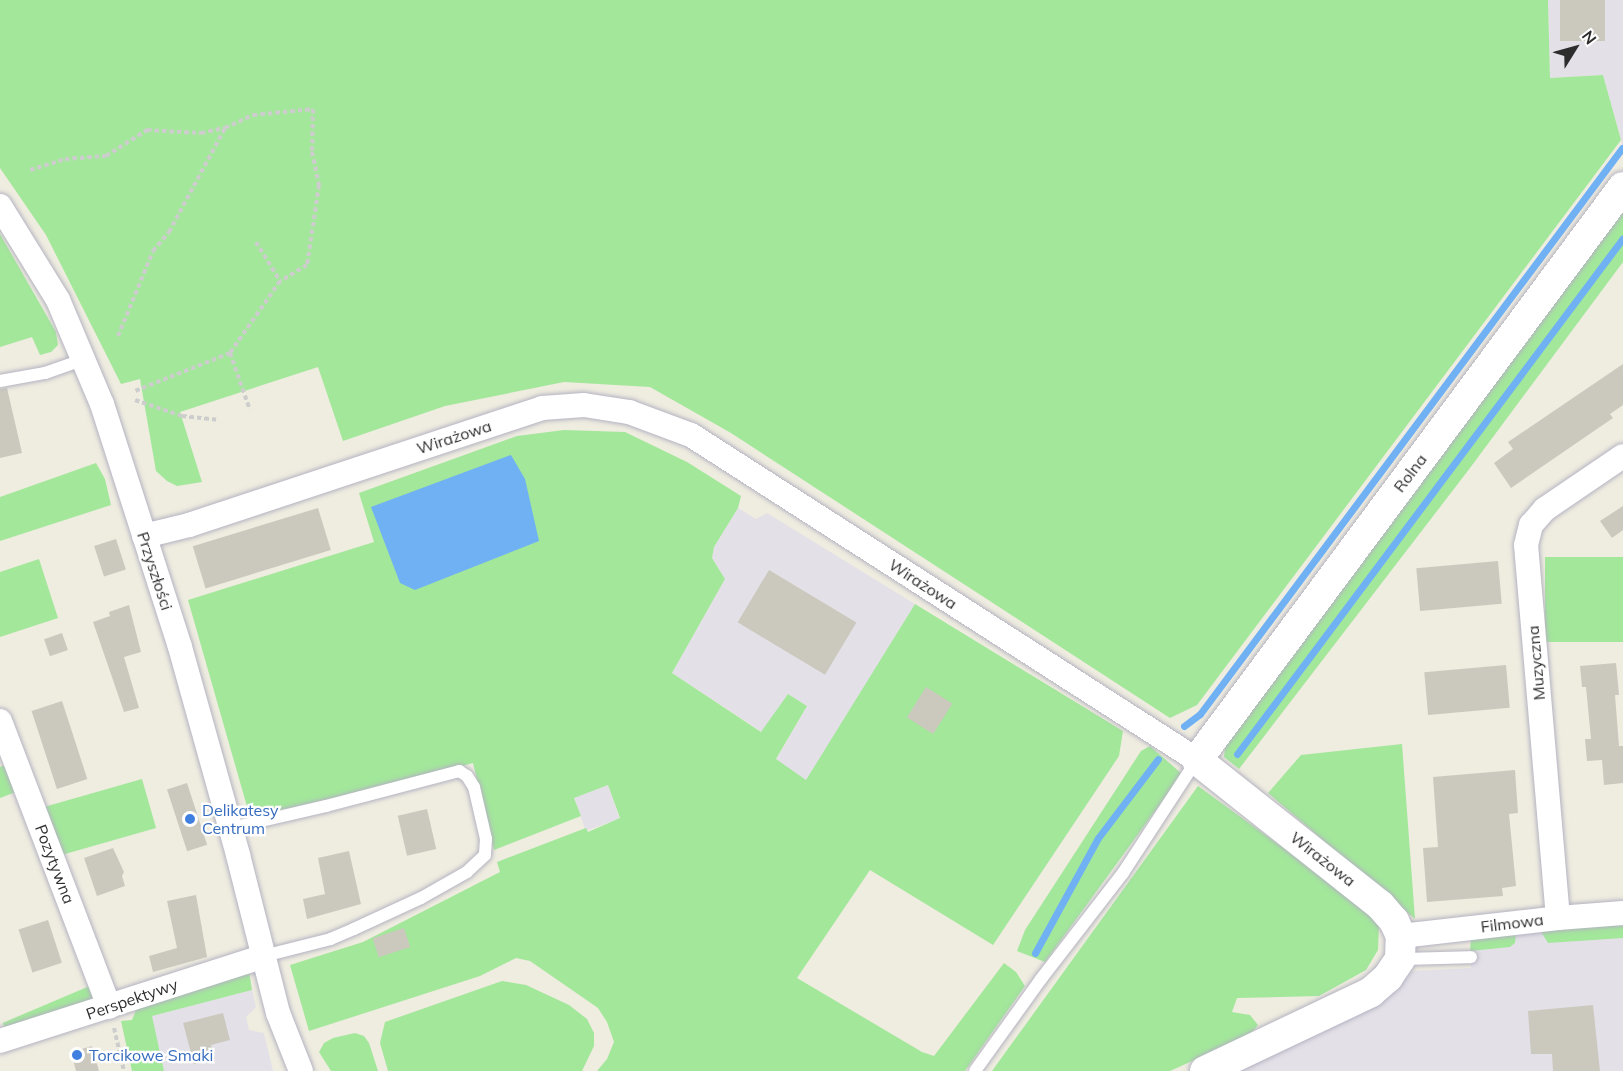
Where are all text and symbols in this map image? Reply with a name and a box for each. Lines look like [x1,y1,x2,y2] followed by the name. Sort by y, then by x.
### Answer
[1545,18,1605,78] north arrow
[1578,26,1601,48] text: N
[414,416,494,458] street label: Wirażowa
[1389,450,1431,496] street label: Rolna
[133,529,177,613] street label: Przyszłości
[885,555,961,613] street label: Wirażowa
[1523,625,1549,701] street label: Muzyczna
[202,800,279,838] place label: Delikatesy Centrum
[183,812,197,826] marker: Delikatesy Centrum
[31,822,79,906] street label: Pozytywna
[1287,828,1359,890] street label: Wirażowa
[1480,910,1544,936] street label: Filmowa
[84,974,180,1024] street label: Perspektywy
[89,1045,213,1065] place label: Torcikowe Smaki
[70,1048,84,1062] marker: Torcikowe Smaki

